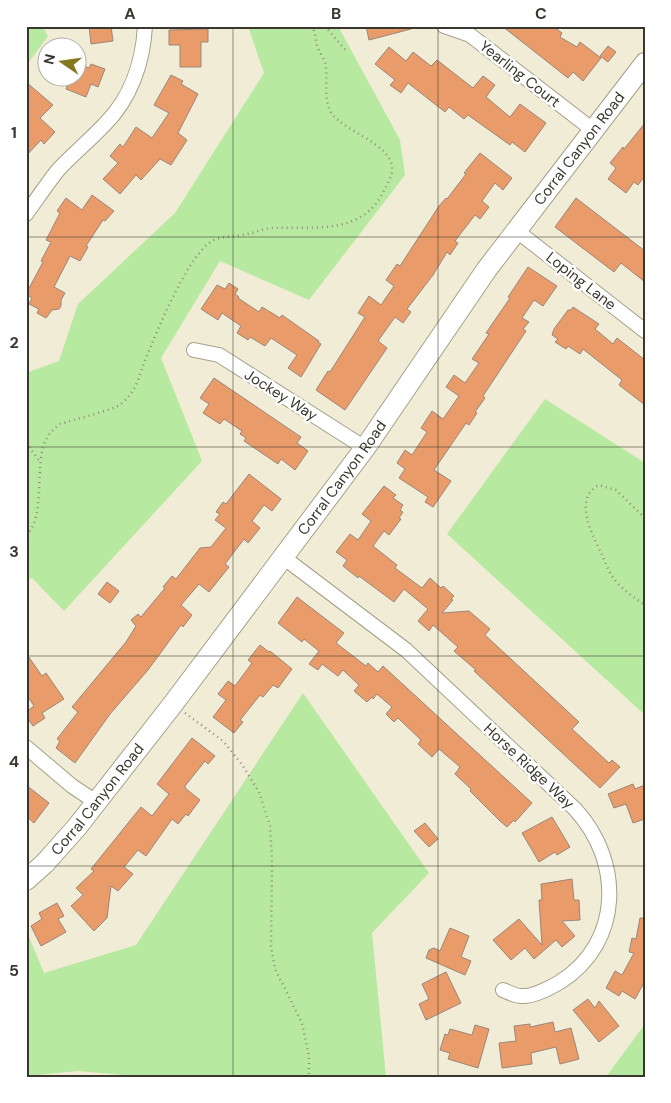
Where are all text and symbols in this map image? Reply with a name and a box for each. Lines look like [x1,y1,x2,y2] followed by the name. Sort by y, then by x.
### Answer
[124,3,136,24] text: A
[331,3,341,24] text: B
[535,3,547,24] text: C
[476,36,565,112] street label: Yearling Court
[38,38,88,88] north arrow
[39,52,59,66] text: N
[529,88,629,209] street label: Corral Canyon Road
[11,122,17,143] text: 1
[542,247,620,315] street label: Loping Lane
[9,332,19,353] text: 2
[241,365,322,426] street label: Jockey Way
[293,417,391,539] street label: Corral Canyon Road
[9,541,19,562] text: 3
[479,719,579,814] street label: Horse Ridge Way
[47,739,148,859] street label: Corral Canyon Road
[9,751,19,772] text: 4
[9,960,19,981] text: 5

